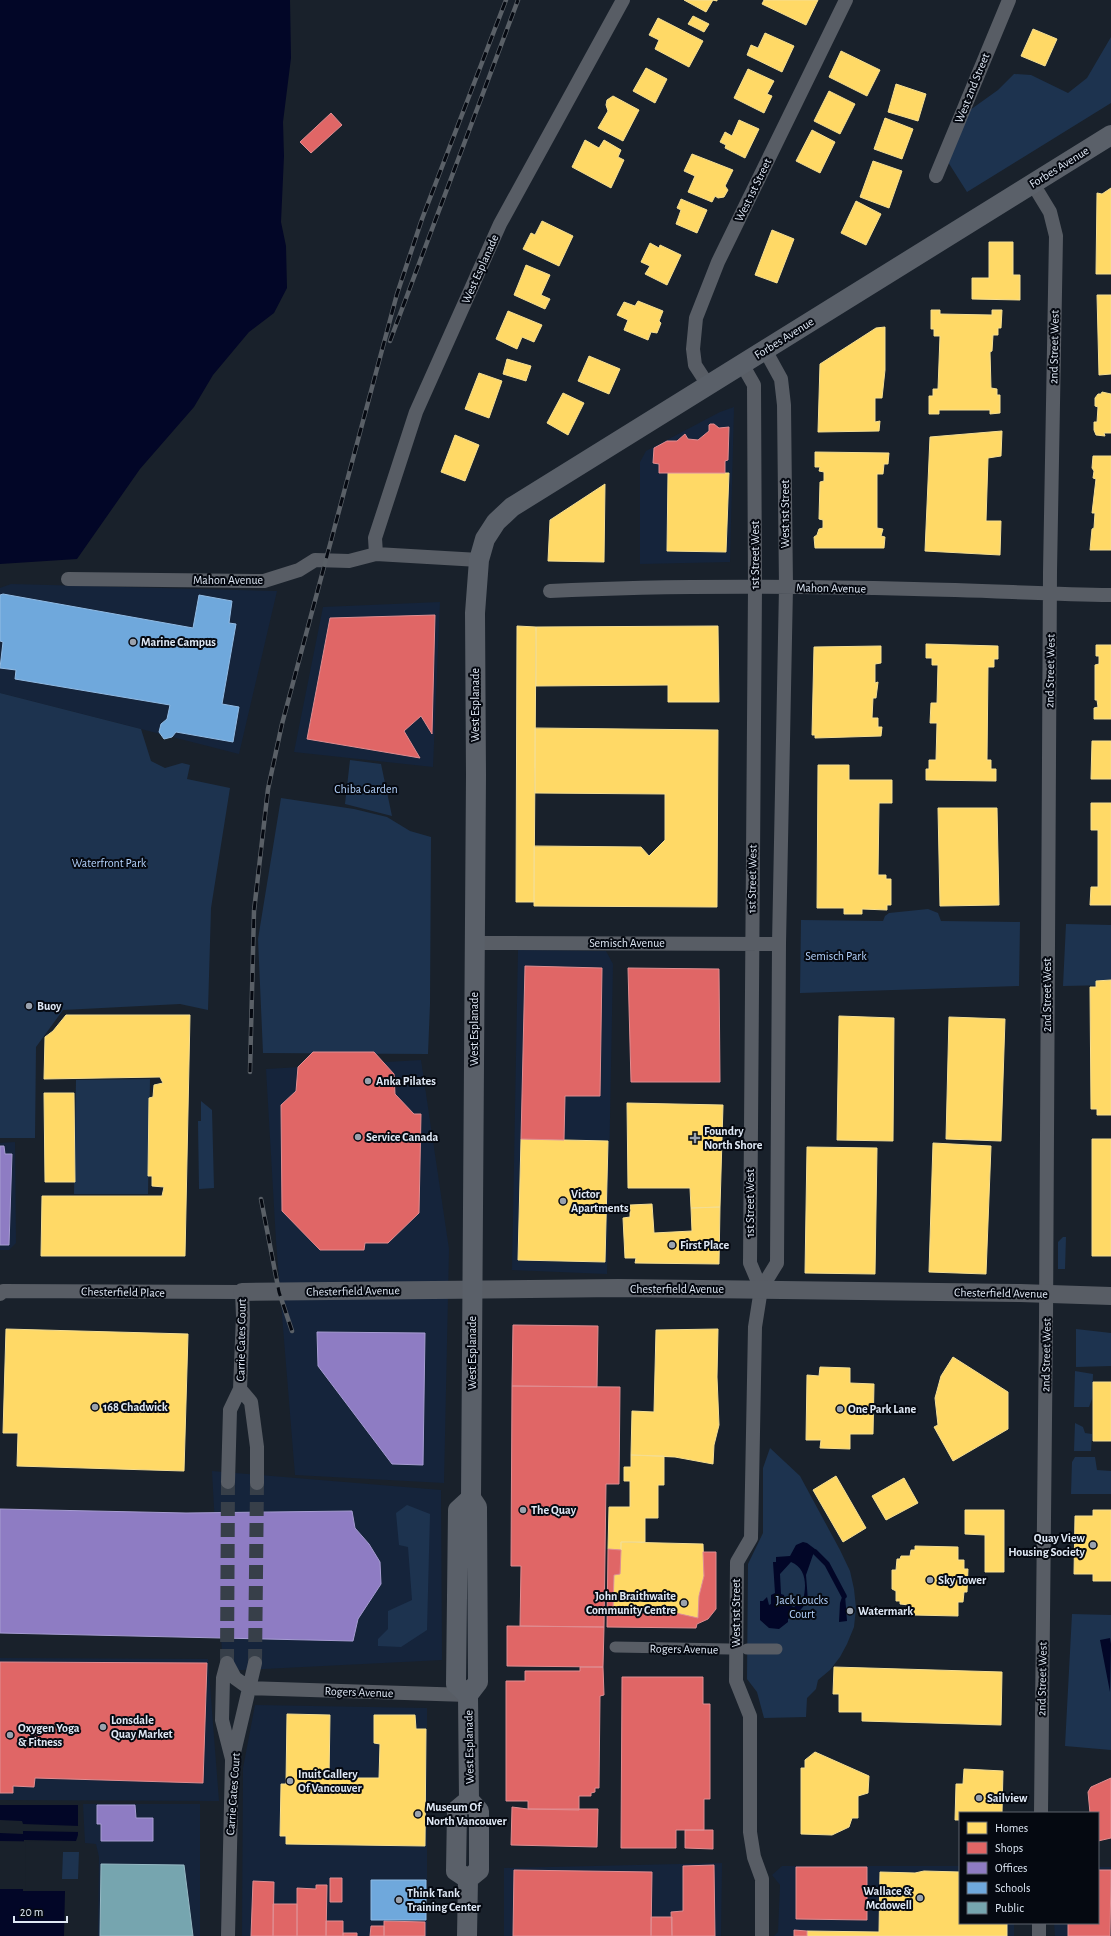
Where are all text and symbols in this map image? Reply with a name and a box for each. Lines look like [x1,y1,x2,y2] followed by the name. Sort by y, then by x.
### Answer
[953,51,991,125] street label: West 2nd Street
[1027,144,1091,190] street label: Forbes Avenue
[733,156,774,223] street label: West 1st Street
[459,233,501,305] street label: West Esplanade
[1047,310,1061,384] street label: 2nd Street West
[752,315,816,361] street label: Forbes Avenue
[779,480,791,548] street label: West 1st Street
[749,521,761,589] street label: 1st Street West
[193,574,263,586] street label: Mahon Avenue
[796,581,866,595] street label: Mahon Avenue
[1043,634,1057,708] street label: 2nd Street West
[141,636,216,648] place label: Marine Campus
[128,637,138,647] marker: Marine Campus
[469,668,481,742] street label: West Esplanade
[334,783,398,795] park label: Chiba Garden
[745,844,759,913] street label: 1st Street West
[72,857,147,869] park label: Waterfront Park
[589,937,665,949] street label: Semisch Avenue
[805,950,867,962] park label: Semisch Park
[1041,958,1053,1032] street label: 2nd Street West
[468,992,480,1066] street label: West Esplanade
[37,1000,62,1013] place label: Buoy
[24,1001,34,1011] marker: Buoy
[376,1075,436,1087] place label: Anka Pilates
[363,1076,373,1086] marker: Anka Pilates
[704,1125,763,1151] place label: Foundry North Shore
[366,1131,439,1143] place label: Service Canada
[353,1132,363,1142] marker: Service Canada
[689,1132,701,1144] marker: Foundry North Shore
[744,1169,756,1237] street label: 1st Street West
[571,1188,629,1214] place label: Victor Apartments
[558,1196,568,1206] marker: Victor Apartments
[680,1239,729,1251] place label: First Place
[667,1240,677,1250] marker: First Place
[630,1283,724,1295] street label: Chesterfield Avenue
[306,1284,400,1298] street label: Chesterfield Avenue
[81,1285,165,1299] street label: Chesterfield Place
[954,1286,1048,1300] street label: Chesterfield Avenue
[234,1298,248,1382] street label: Carrie Cates Court
[466,1316,478,1390] street label: West Esplanade
[1039,1318,1053,1392] street label: 2nd Street West
[103,1401,168,1413] place label: 168 Chadwick
[90,1402,100,1412] marker: 168 Chadwick
[848,1403,917,1415] place label: One Park Lane
[835,1404,845,1414] marker: One Park Lane
[531,1504,577,1517] place label: The Quay
[518,1505,528,1515] marker: The Quay
[1008,1532,1086,1559] place label: Quay View Housing Society
[1088,1540,1098,1550] marker: Quay View Housing Society
[938,1574,987,1587] place label: Sky Tower
[925,1575,935,1585] marker: Sky Tower
[730,1579,742,1647] street label: West 1st Street
[586,1590,676,1617] place label: John Braithwaite Community Centre
[776,1594,828,1620] park label: Jack Loucks Court
[679,1598,689,1608] marker: John Braithwaite Community Centre
[858,1605,913,1617] place label: Watermark
[845,1606,855,1616] marker: Watermark
[650,1642,718,1656] street label: Rogers Avenue
[1035,1642,1049,1716] street label: 2nd Street West
[324,1685,394,1699] street label: Rogers Avenue
[462,1710,476,1784] street label: West Esplanade
[111,1714,173,1741] place label: Lonsdale Quay Market
[18,1722,80,1748] place label: Oxygen Yoga & Fitness
[98,1722,108,1732] marker: Lonsdale Quay Market
[5,1730,15,1740] marker: Oxygen Yoga & Fitness
[224,1752,242,1836] street label: Carrie Cates Court
[298,1768,362,1794] place label: Inuit Gallery Of Vancouver
[285,1776,295,1786] marker: Inuit Gallery Of Vancouver
[987,1792,1028,1804] place label: Sailview
[974,1793,984,1803] marker: Sailview
[426,1801,507,1827] place label: Museum Of North Vancouver
[413,1809,423,1819] marker: Museum Of North Vancouver
[959,1812,1099,1924] legend
[995,1822,1028,1834] text: Homes
[995,1842,1023,1854] text: Shops
[995,1862,1028,1874] text: Offices
[995,1882,1030,1894] text: Schools
[863,1885,912,1911] place label: Wallace & Mcdowell
[407,1887,482,1913] place label: Think Tank Training Center
[915,1893,925,1903] marker: Wallace & Mcdowell
[394,1895,404,1905] marker: Think Tank Training Center
[14,1898,67,1924] scale bar
[995,1902,1024,1914] text: Public
[20,1906,43,1918] text: 20 m

